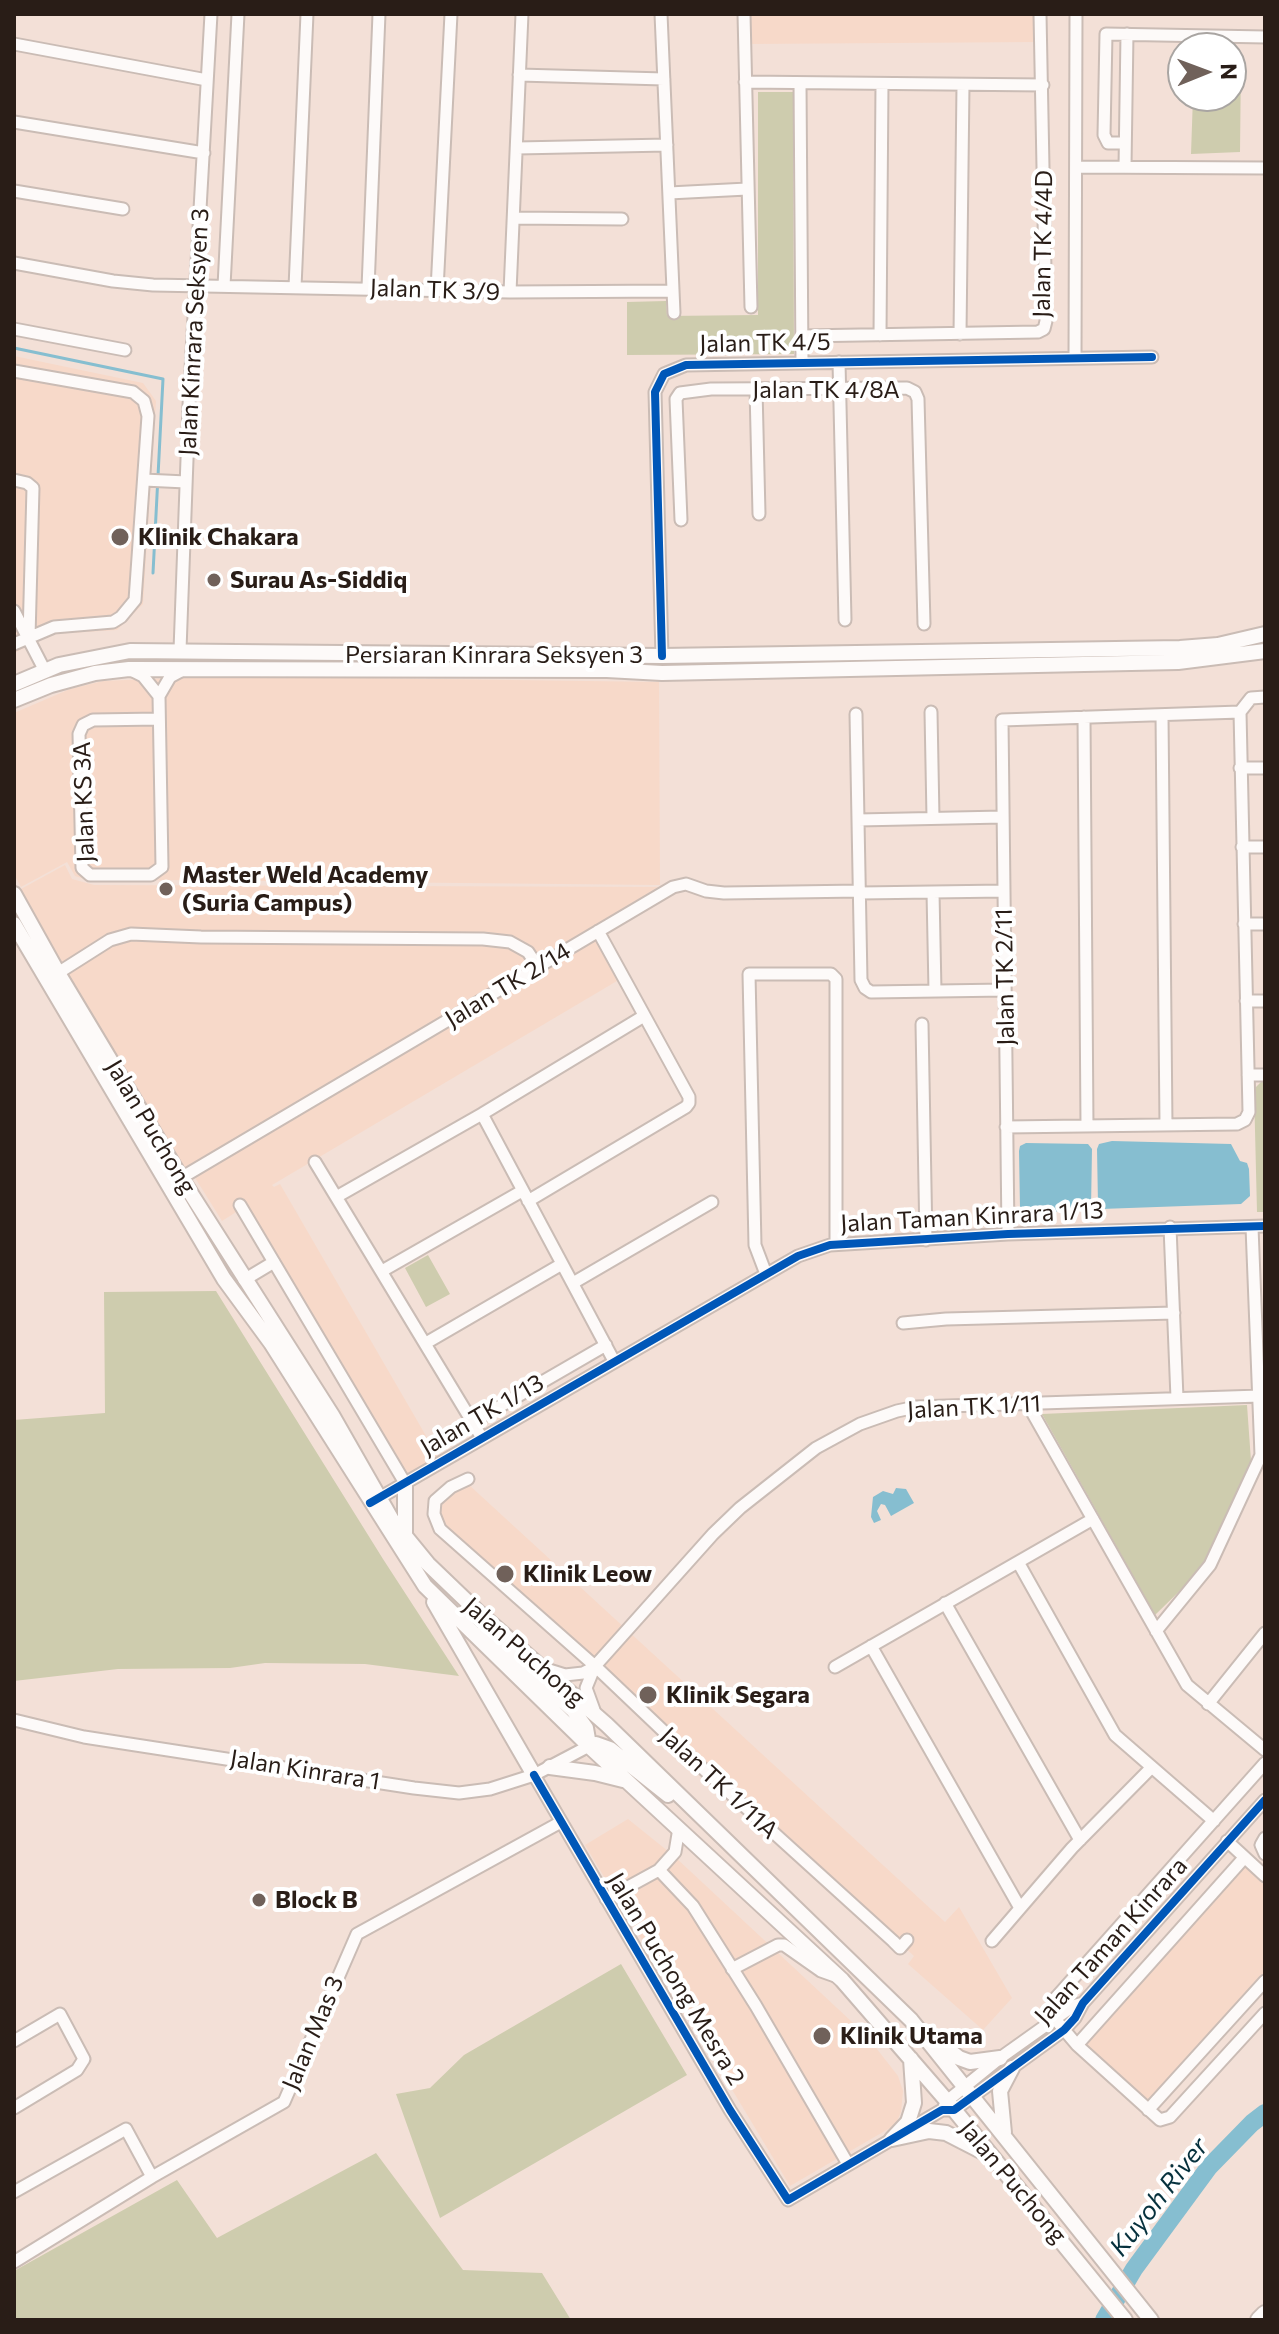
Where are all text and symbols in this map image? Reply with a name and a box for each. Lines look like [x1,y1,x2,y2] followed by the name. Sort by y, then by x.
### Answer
[1167,32,1247,112] north arrow
[1216,63,1243,80] text: N
[1027,170,1059,318] street label: Jalan TK 4/4D
[173,207,215,457] street label: Jalan Kinrara Seksyen 3
[369,273,501,307] street label: Jalan TK 3/9
[699,327,831,359] street label: Jalan TK 4/5
[752,376,900,404] street label: Jalan TK 4/8A
[138,523,299,551] place label: Klinik Chakara
[109,526,131,548] marker: Klinik Chakara
[230,566,407,594] place label: Surau As-Siddiq
[205,571,223,589] marker: Surau As-Siddiq
[345,641,643,669] street label: Persiaran Kinrara Seksyen 3
[67,741,101,863] street label: Jalan KS 3A
[182,861,428,917] place label: Master Weld Academy (Suria Campus)
[157,880,175,898] marker: Master Weld Academy (Suria Campus)
[989,908,1021,1046] street label: Jalan TK 2/11
[440,936,576,1034] street label: Jalan TK 2/14
[100,1055,202,1199] street label: Jalan Puchong
[840,1196,1104,1238] street label: Jalan Taman Kinrara 1/13
[415,1368,549,1462] street label: Jalan TK 1/13
[906,1389,1042,1425] street label: Jalan TK 1/11
[523,1560,652,1588] place label: Klinik Leow
[494,1563,516,1585] marker: Klinik Leow
[457,1591,591,1713] street label: Jalan Puchong
[666,1681,810,1709] place label: Klinik Segara
[637,1684,659,1706] marker: Klinik Segara
[654,1721,784,1845] street label: Jalan TK 1/11A
[228,1744,382,1796] street label: Jalan Kinrara 1
[1029,1852,1193,2030] street label: Jalan Taman Kinrara
[601,1868,751,2090] street label: Jalan Puchong Mesra 2
[275,1886,358,1914] place label: Block B
[250,1891,268,1909] marker: Block B
[276,1972,350,2094] street label: Jalan Mas 3
[840,2022,983,2050] place label: Klinik Utama
[811,2025,833,2047] marker: Klinik Utama
[953,2115,1073,2249] street label: Jalan Puchong
[1103,2132,1215,2262] water label: Kuyoh River

